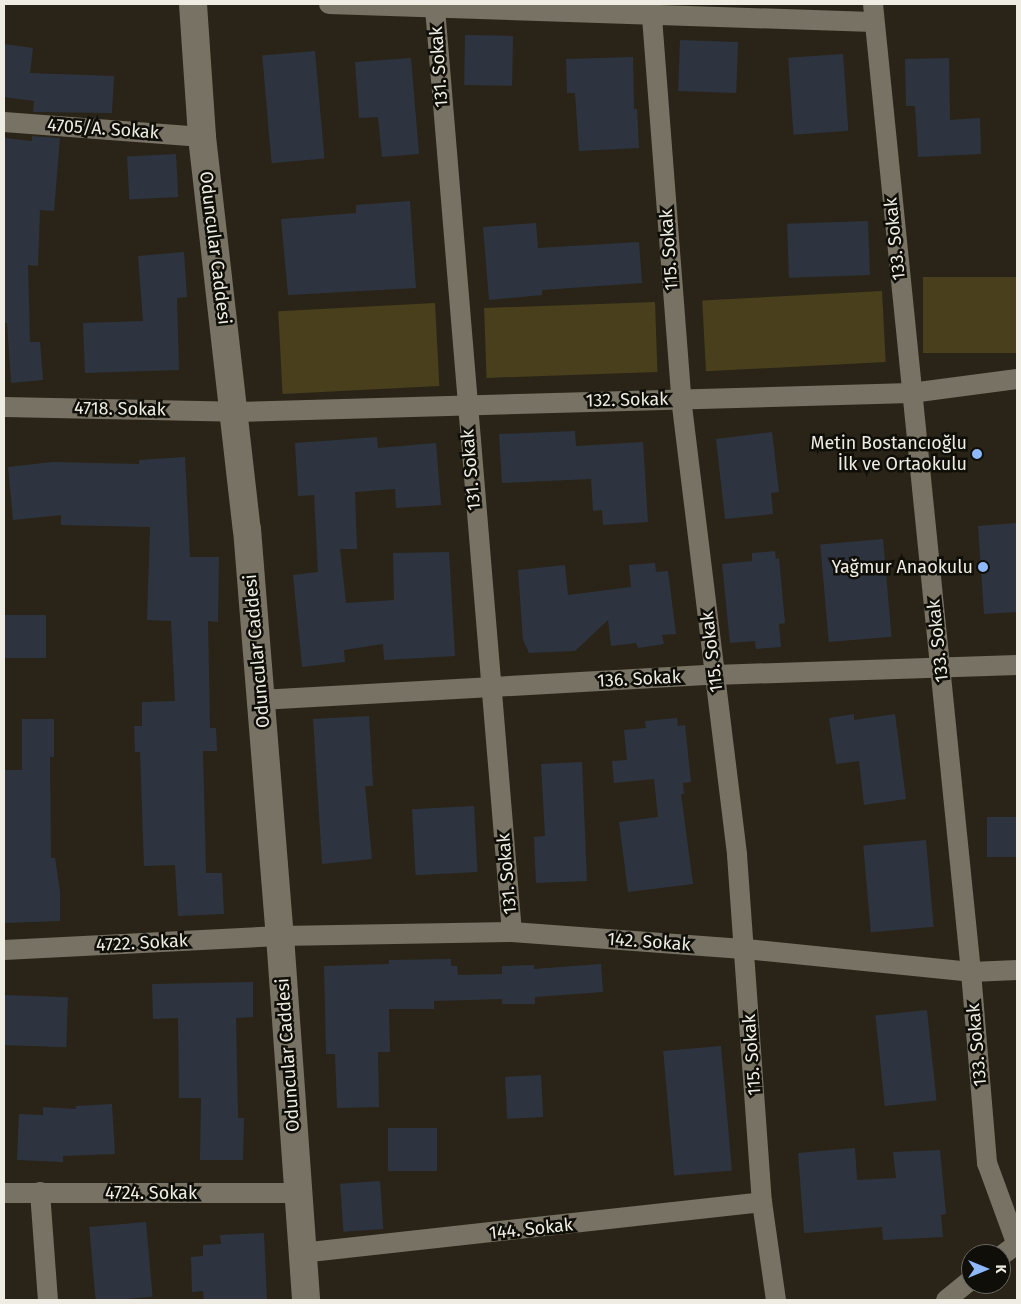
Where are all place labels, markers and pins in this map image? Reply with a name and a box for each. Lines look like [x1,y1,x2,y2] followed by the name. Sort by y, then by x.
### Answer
[810,433,967,476] place label: Metin Bostancıoğlu İlk ve Ortaokulu
[971,448,983,460] marker: Metin Bostancıoğlu İlk ve Ortaokulu
[831,556,973,578] place label: Yağmur Anaokulu
[977,561,989,573] marker: Yağmur Anaokulu

